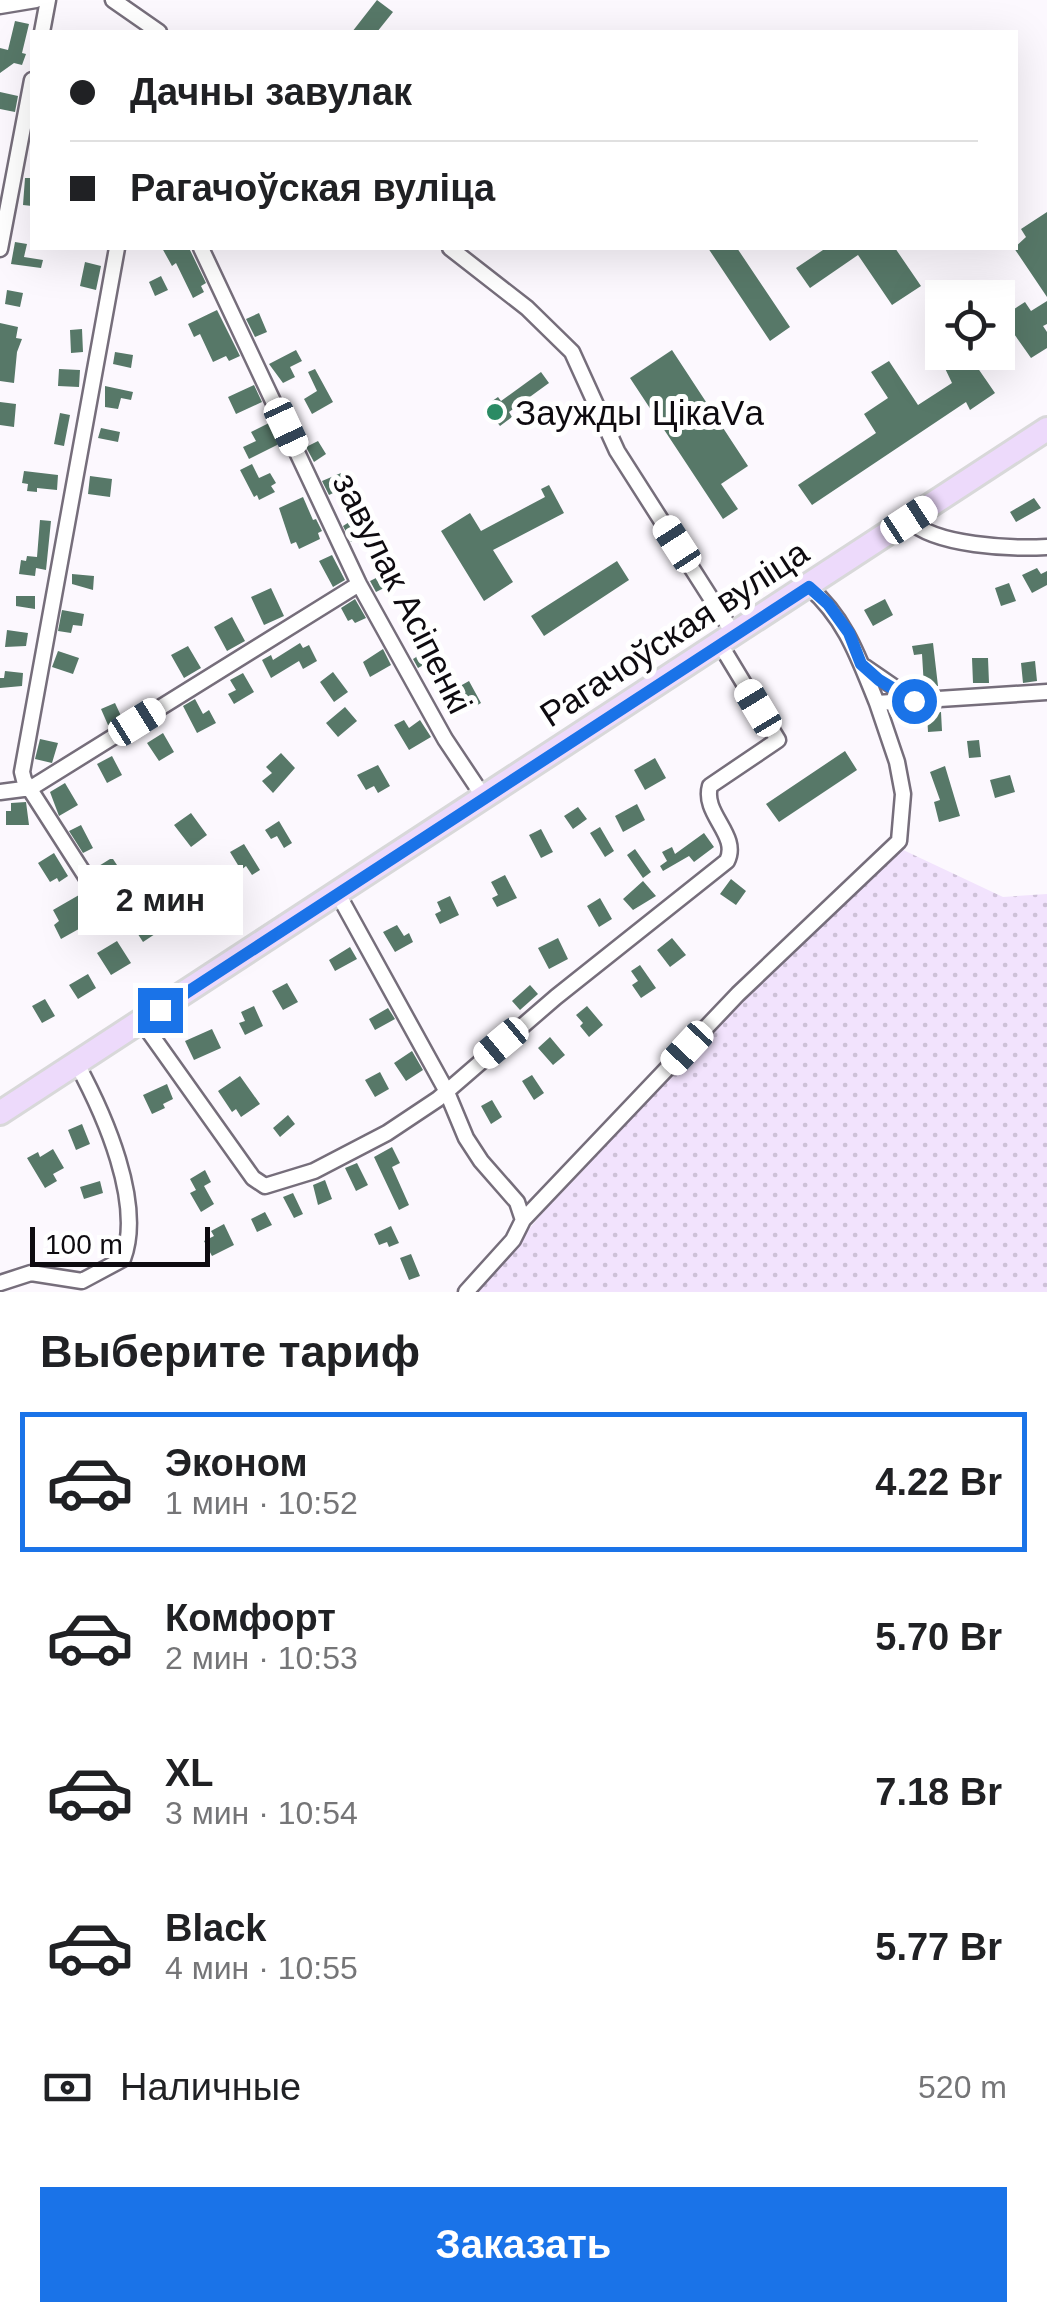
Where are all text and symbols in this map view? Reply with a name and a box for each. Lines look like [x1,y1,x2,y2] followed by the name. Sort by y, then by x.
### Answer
[130,71,412,113] text: Дачны завулак
[130,167,495,209] text: Рагачоўская вуліца
[925,280,1015,370] map controls
[925,280,1015,370] button: locate
[260,393,312,461] car
[515,393,764,432] place label: Заужды ЦікаVа
[484,401,506,423] marker: Заужды ЦікаVа
[326,466,480,720] street label: завулак Асіпенкі
[876,491,942,549] car
[648,511,706,577] car
[533,532,816,734] street label: Рагачоўская вуліца
[730,675,786,741] car
[892,679,937,724] route start
[104,693,170,751] car
[78,865,242,935] callout: 2 мин
[116,882,205,918] text: 2 мин
[138,988,183,1033] route end
[468,1012,534,1074] car
[656,1016,718,1080] car
[30,1222,210,1266] scale bar
[45,1229,123,1260] text: 100 m
[40,1326,420,1377] text: Выберите тариф
[45,1437,135,1527] icon: car
[165,1442,308,1484] text: Эконом
[875,1461,1002,1503] text: 4.22 Br
[165,1485,358,1521] text: 1 мин · 10:52
[45,1592,135,1682] icon: car
[165,1597,336,1639] text: Комфорт
[875,1616,1002,1658] text: 5.70 Br
[165,1640,358,1676] text: 2 мин · 10:53
[45,1747,135,1837] icon: car
[165,1752,214,1794] text: XL
[875,1771,1002,1813] text: 7.18 Br
[165,1795,358,1831] text: 3 мин · 10:54
[45,1902,135,1992] icon: car
[165,1907,266,1949] text: Black
[875,1926,1002,1968] text: 5.77 Br
[165,1950,358,1986] text: 4 мин · 10:55
[40,2060,95,2115] icon: cash
[120,2066,301,2108] text: Наличные
[918,2069,1007,2105] text: 520 m
[40,2187,1007,2302] button: Заказать

